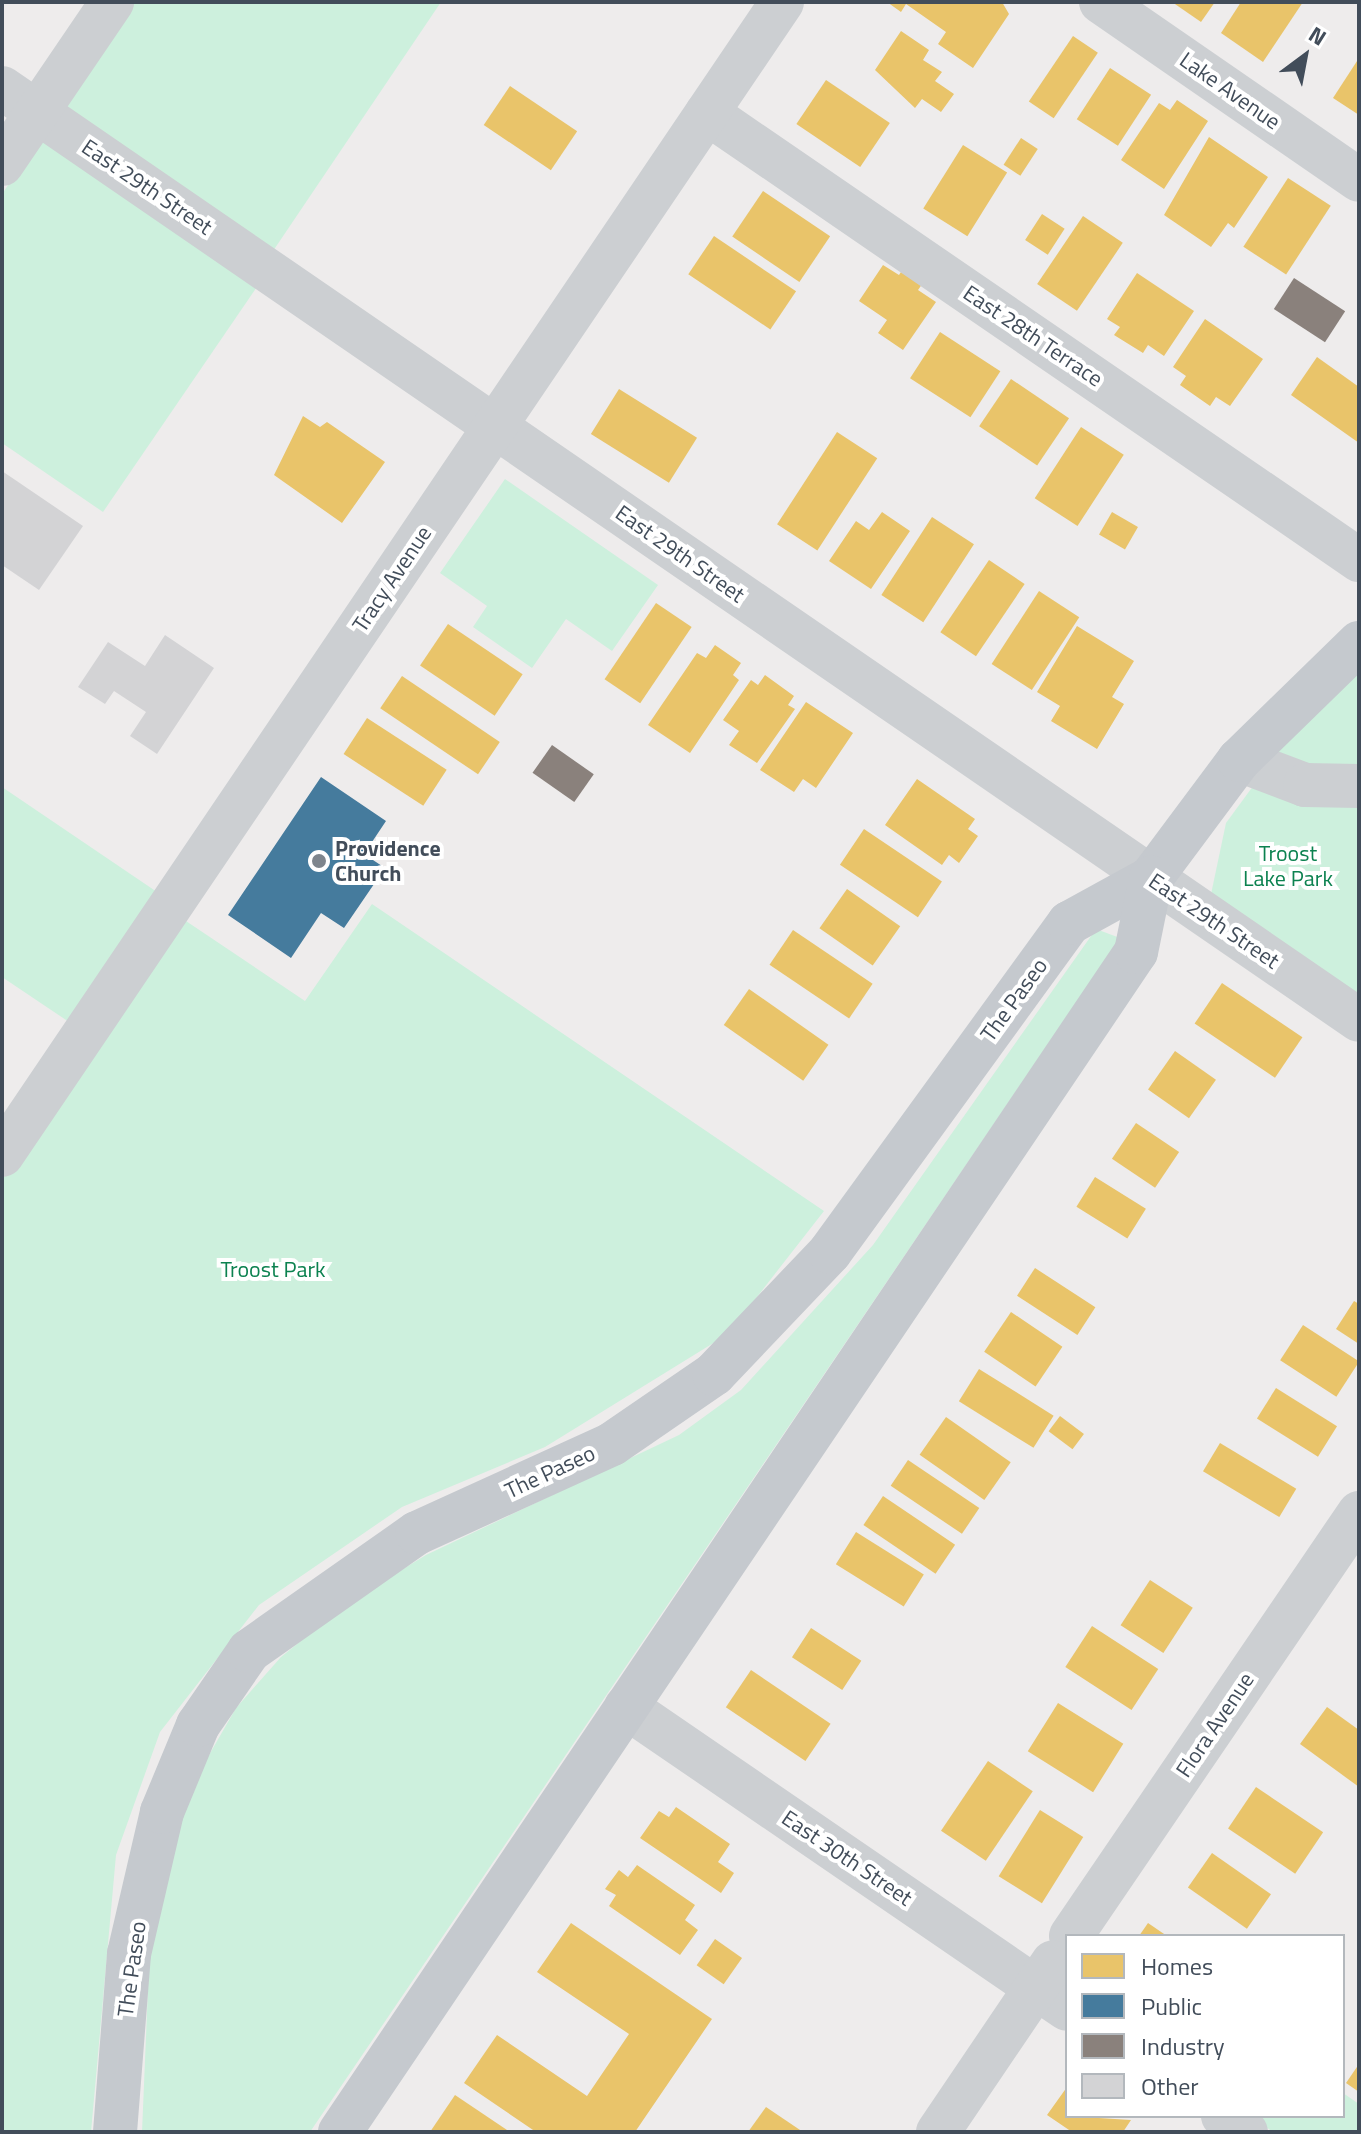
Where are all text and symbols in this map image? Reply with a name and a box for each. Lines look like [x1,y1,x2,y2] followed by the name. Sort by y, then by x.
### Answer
[1265,16,1345,96] north arrow
[1302,17,1333,54] text: N
[1175,47,1285,135] street label: Lake Avenue
[77,134,217,240] street label: East 29th Street
[958,280,1108,392] street label: East 28th Terrace
[610,500,750,608] street label: East 29th Street
[347,521,437,637] street label: Tracy Avenue
[335,835,441,886] place label: Providence Church
[1243,840,1333,892] park label: Troost Lake Park
[310,852,328,870] marker: Providence Church
[1144,868,1284,974] street label: East 29th Street
[975,953,1053,1047] street label: The Paseo
[220,1257,326,1283] park label: Troost Park
[501,1440,599,1504] street label: The Paseo
[1170,1668,1260,1782] street label: Flora Avenue
[777,1805,917,1911] street label: East 30th Street
[112,1920,152,2018] street label: The Paseo
[1065,1934,1345,2118] legend
[1141,1948,1213,1984] text: Homes
[1141,1988,1202,2024] text: Public
[1141,2028,1225,2064] text: Industry
[1141,2068,1199,2104] text: Other

